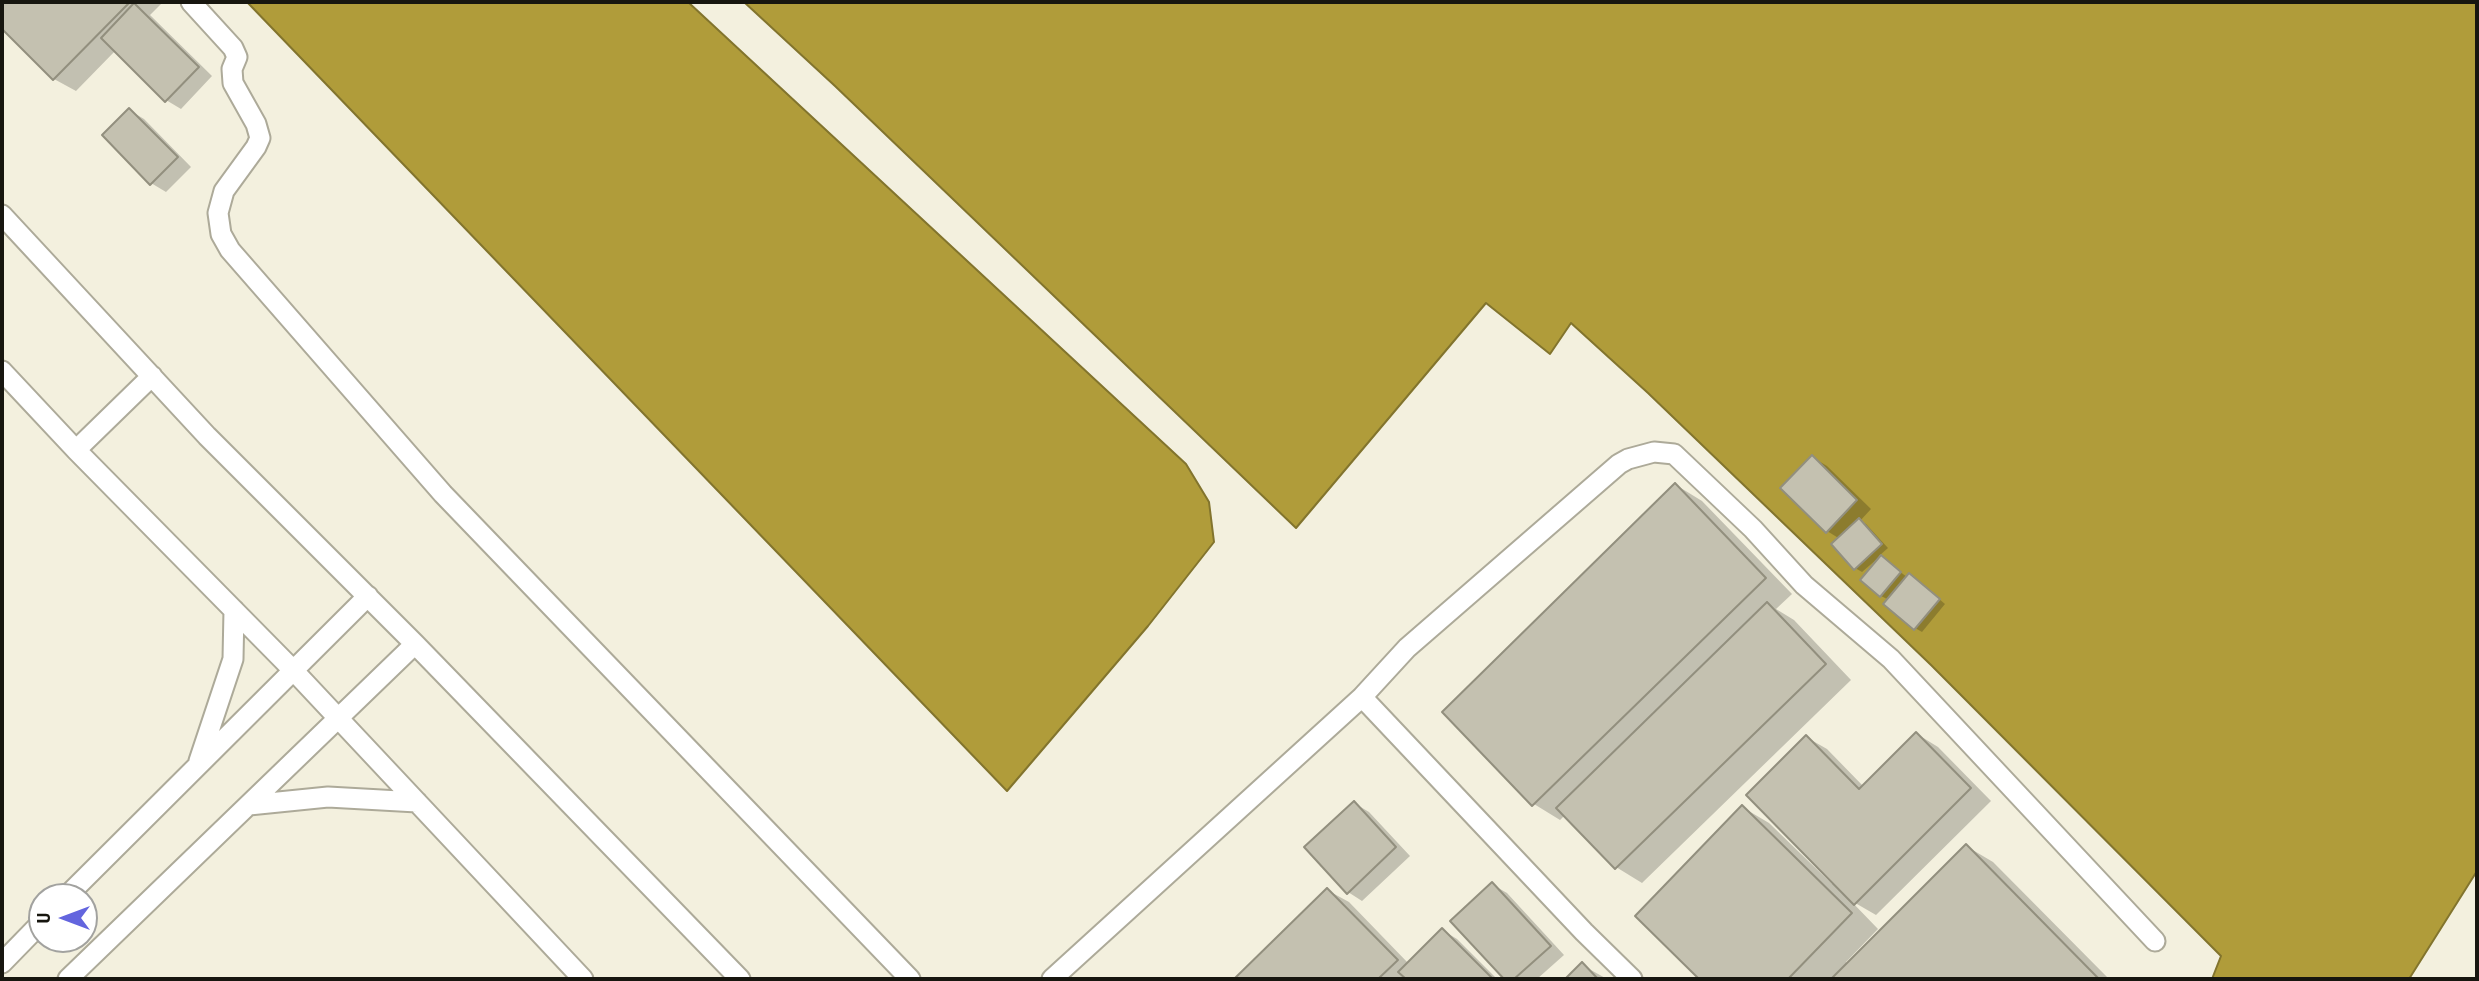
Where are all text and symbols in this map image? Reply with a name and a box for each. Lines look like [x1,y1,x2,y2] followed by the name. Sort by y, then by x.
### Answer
[28,883,98,953] north arrow
[32,913,55,923] text: U

